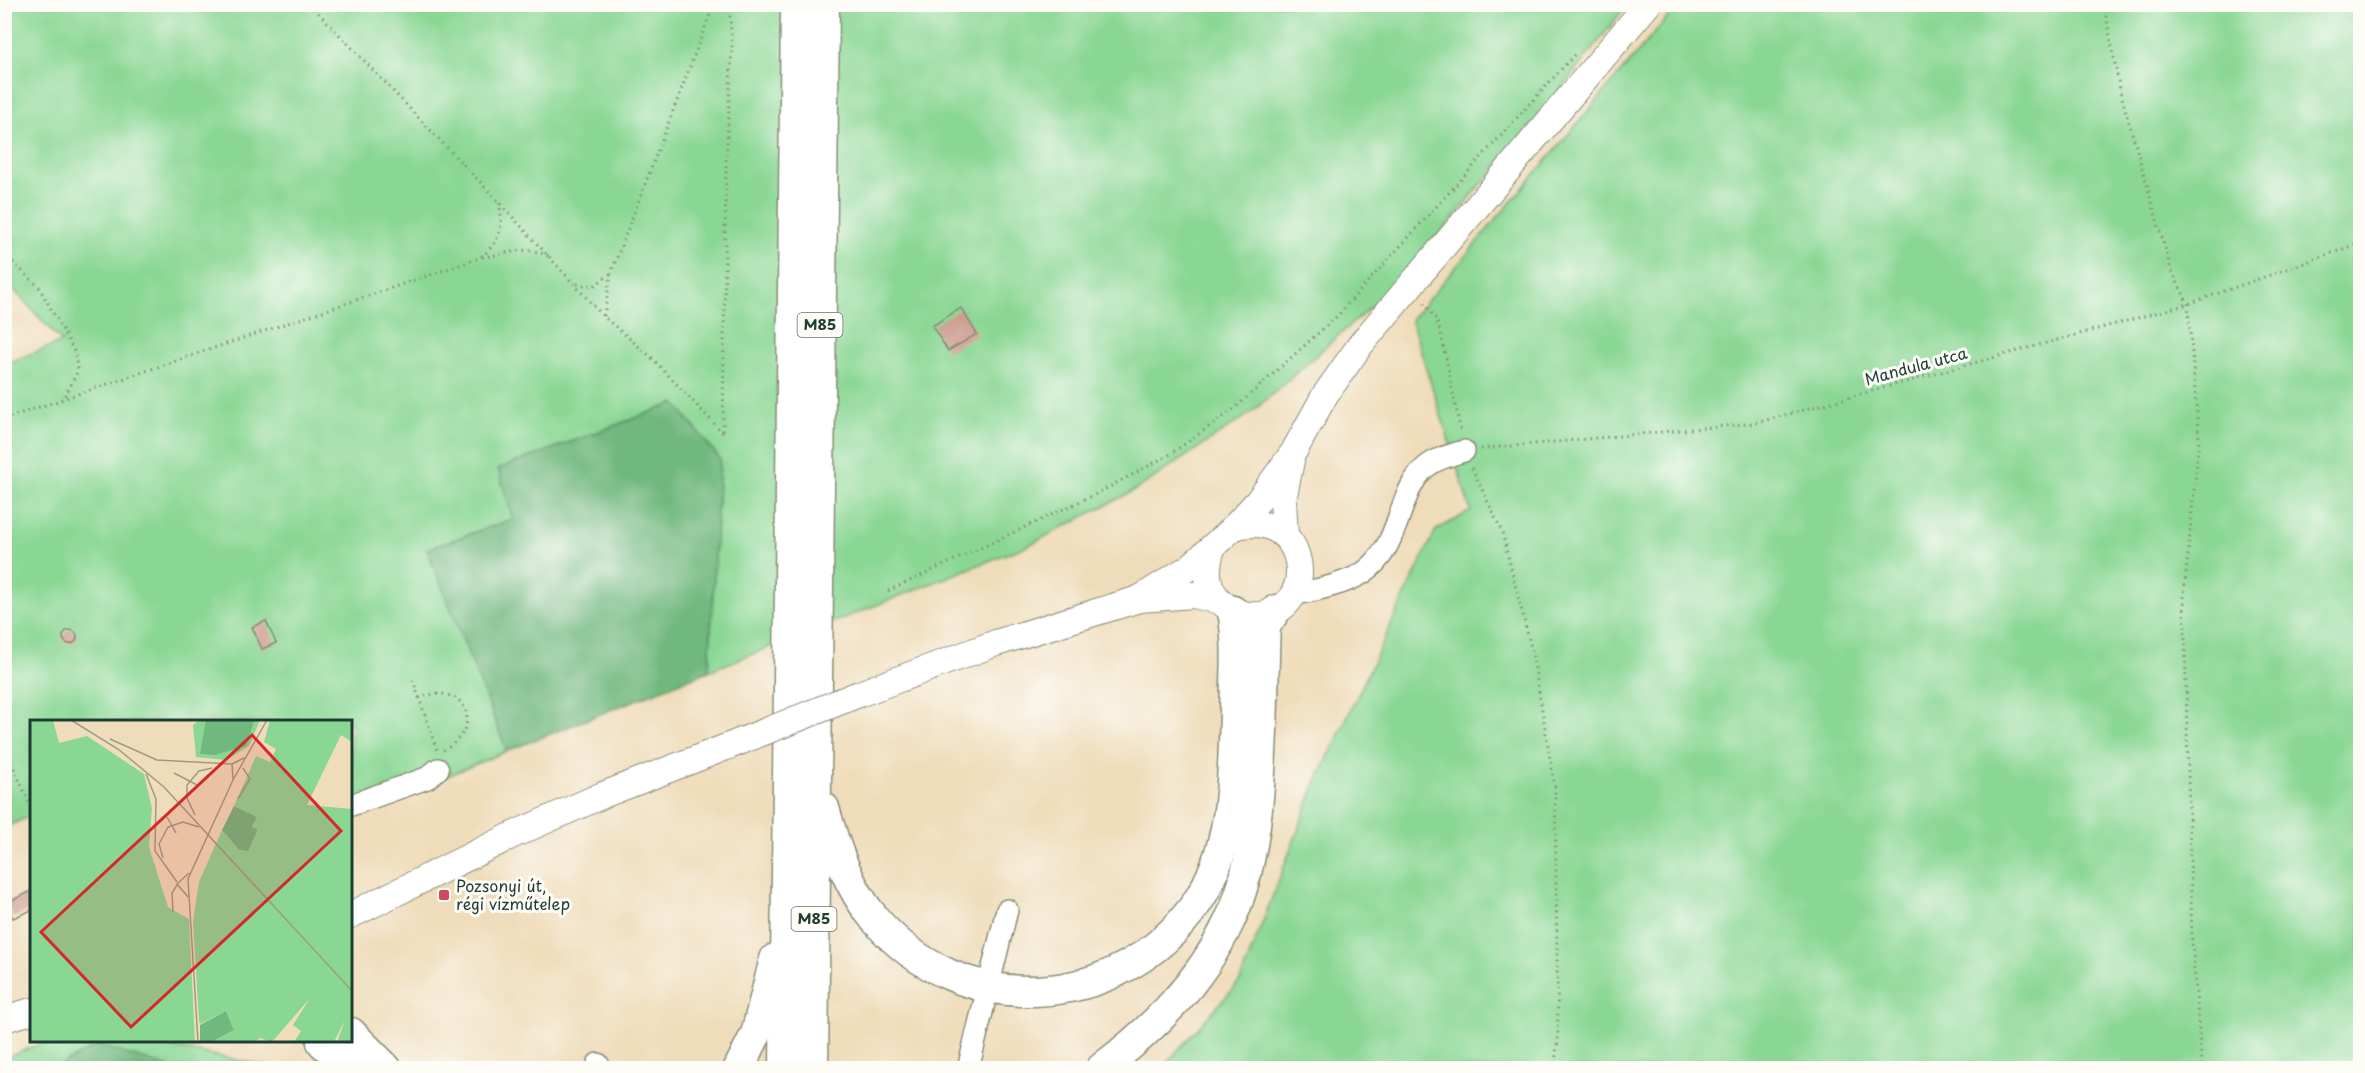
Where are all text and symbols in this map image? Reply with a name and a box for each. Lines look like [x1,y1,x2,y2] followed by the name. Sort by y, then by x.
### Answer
[798,313,842,337] road number: M85
[1862,340,1970,390] street label: Mandula utca
[30,720,352,1043] inset map
[456,873,570,915] place label: Pozsonyi út, régi vízműtelep
[437,888,451,902] marker: Pozsonyi út, régi vízműtelep
[792,907,836,931] road number: M85

